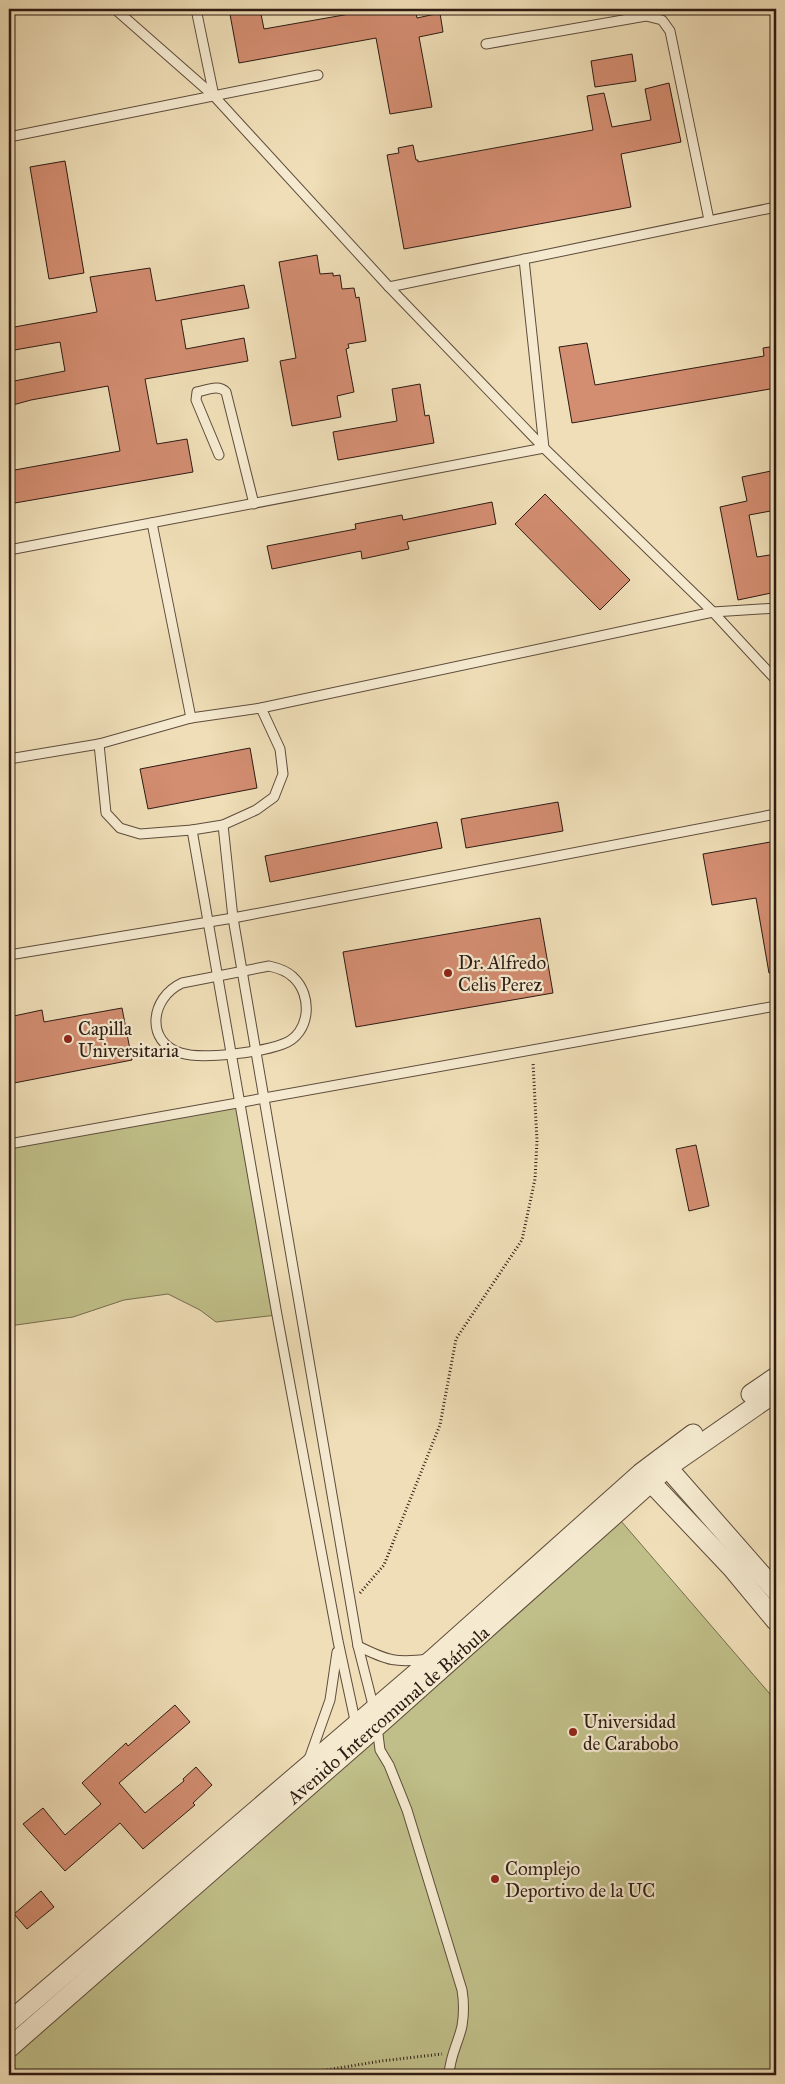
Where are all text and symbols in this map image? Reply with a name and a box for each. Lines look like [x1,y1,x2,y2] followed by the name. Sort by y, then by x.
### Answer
[458,951,547,996] place label: Dr. Alfredo Celis Perez
[442,967,454,979] marker: Dr. Alfredo Celis Perez
[78,1017,180,1062] place label: Capilla Universitaria
[62,1033,74,1045] marker: Capilla Universitaria
[281,1620,495,1810] street label: Avenido Intercomunal de Bárbula
[583,1710,679,1755] place label: Universidad de Carabobo
[567,1726,579,1738] marker: Universidad de Carabobo
[505,1857,655,1902] place label: Complejo Deportivo de la UC
[489,1873,501,1885] marker: Complejo Deportivo de la UC

